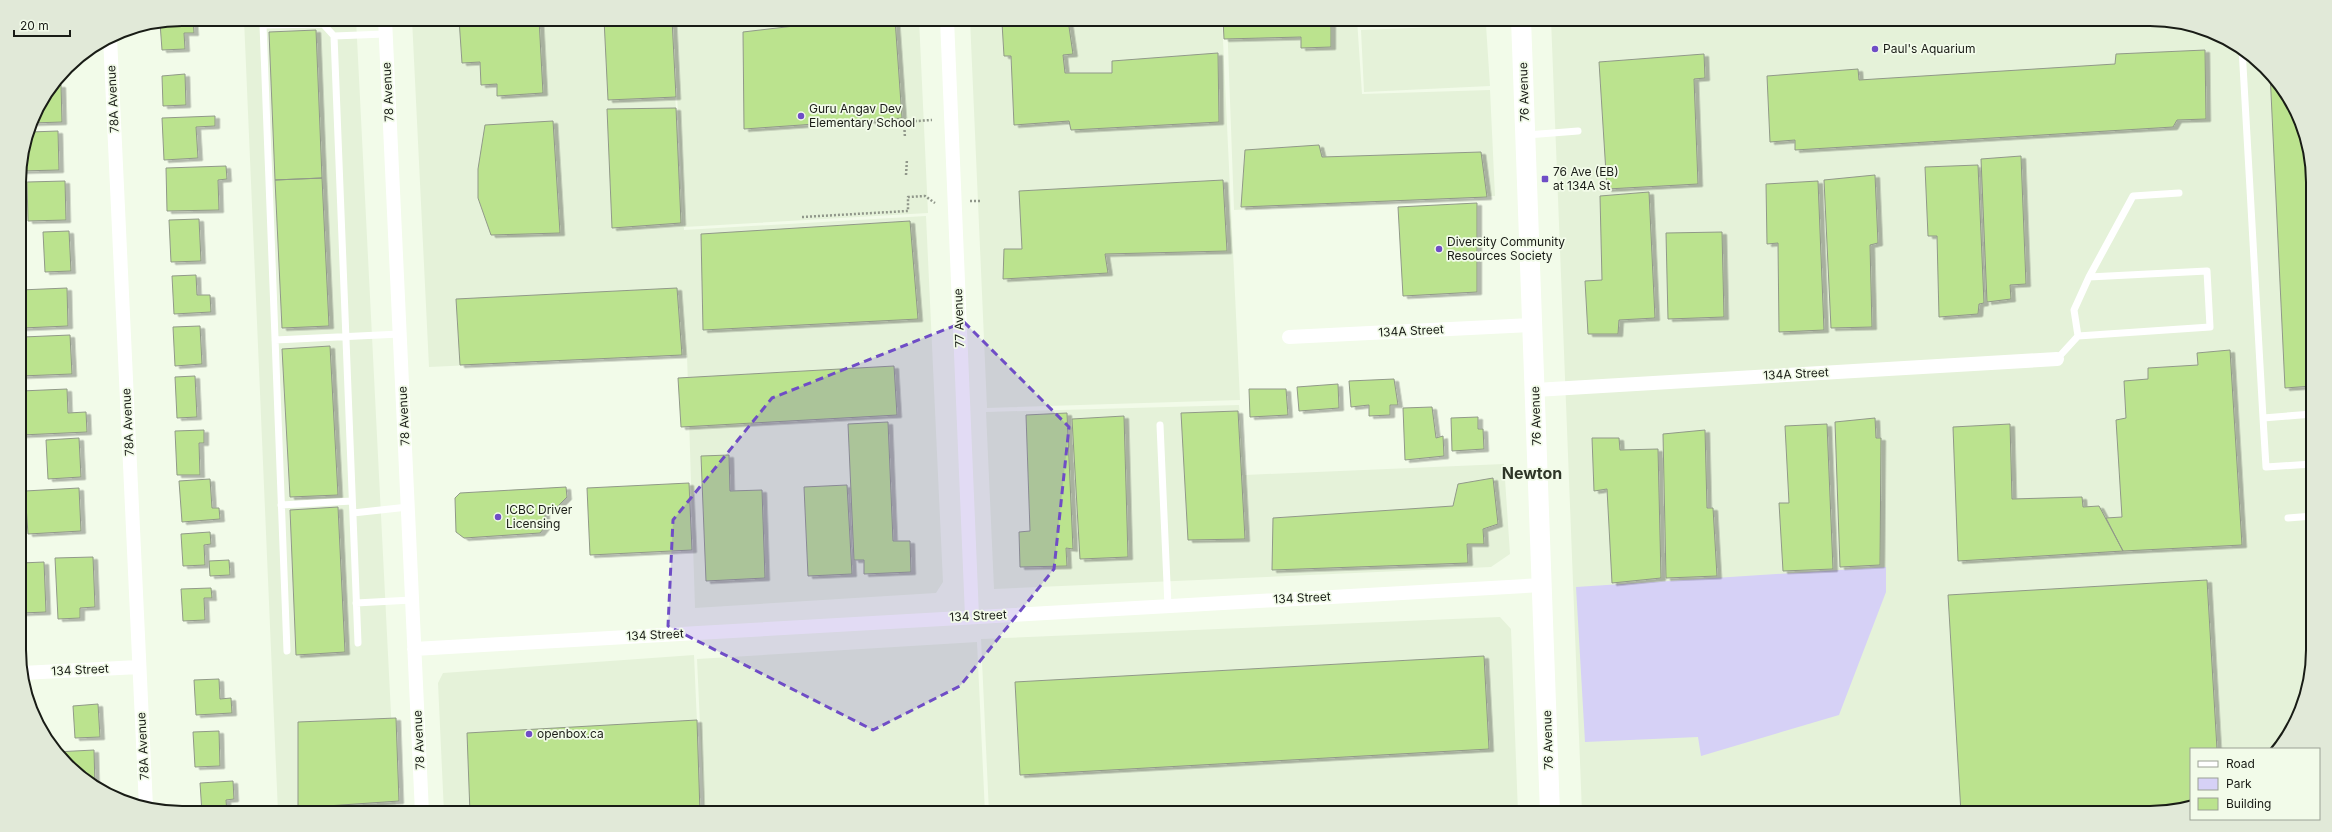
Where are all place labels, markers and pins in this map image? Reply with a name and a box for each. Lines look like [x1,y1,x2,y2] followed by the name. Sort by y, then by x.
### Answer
[1883,41,1975,56] place label: Paul's Aquarium
[1870,44,1880,54] marker: Paul's Aquarium
[809,101,915,130] place label: Guru Angav Dev Elementary School
[796,111,806,121] marker: Guru Angav Dev Elementary School
[1553,164,1619,193] place label: 76 Ave (EB) at 134A St
[1540,174,1550,184] marker: 76 Ave (EB) at 134A St
[1447,234,1565,263] place label: Diversity Community Resources Society
[1434,244,1444,254] marker: Diversity Community Resources Society
[506,502,573,531] place label: ICBC Driver Licensing
[493,512,503,522] marker: ICBC Driver Licensing
[537,726,604,741] place label: openbox.ca
[524,729,534,739] marker: openbox.ca

